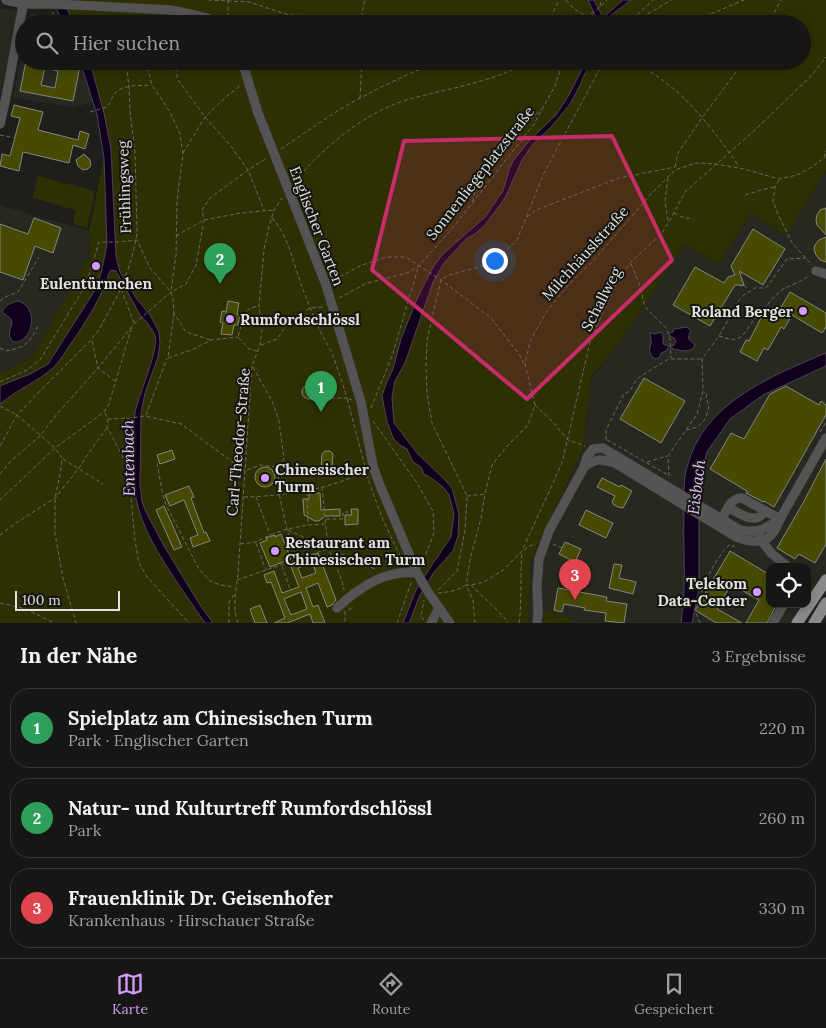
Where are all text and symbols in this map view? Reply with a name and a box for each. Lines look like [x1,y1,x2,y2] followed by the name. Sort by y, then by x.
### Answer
[15,15,811,70] search box
[33,29,61,57] icon: search
[73,31,180,55] text: Hier suchen
[422,102,538,244] street label: Sonnenliegeplatzstraße
[113,139,135,234] street label: Frühlingsweg
[285,163,349,289] street label: Englischer Garten
[537,202,633,304] street label: Milchhäuslstraße
[204,243,236,284] pin: 2
[482,248,508,274] your location
[90,260,102,272] marker: Eulentürmchen
[577,263,626,334] street label: Schallweg
[40,274,152,293] place label: Eulentürmchen
[691,302,794,321] place label: Roland Berger
[797,305,809,317] marker: Roland Berger
[240,310,360,329] place label: Rumfordschlössl
[224,313,236,325] marker: Rumfordschlössl
[222,367,254,517] street label: Carl-Theodor-Straße
[305,371,337,412] pin: 1
[117,420,139,496] water label: Entenbach
[683,458,709,516] water label: Eisbach
[275,460,370,496] place label: Chinesischer Turm
[259,472,271,484] marker: Chinesischer Turm
[285,533,426,569] place label: Restaurant am Chinesischen Turm
[269,545,281,557] marker: Restaurant am Chinesischen Turm
[559,559,591,600] pin: 3
[766,563,811,608] map controls
[766,563,811,608] button: locate
[657,574,748,610] place label: Telekom Data-Center
[751,586,763,598] marker: Telekom Data-Center
[15,588,120,611] scale bar
[22,591,61,609] text: 100 m
[20,642,137,669] text: In der Nähe
[712,646,806,666] text: 3 Ergebnisse
[68,706,373,730] text: Spielplatz am Chinesischen Turm
[34,718,40,738] text: 1
[759,718,805,738] text: 220 m
[68,730,249,750] text: Park · Englischer Garten
[68,796,432,820] text: Natur- und Kulturtreff Rumfordschlössl
[33,808,41,828] text: 2
[759,808,805,828] text: 260 m
[68,820,101,840] text: Park
[68,886,333,910] text: Frauenklinik Dr. Geisenhofer
[33,898,41,918] text: 3
[759,898,805,918] text: 330 m
[68,910,314,930] text: Krankenhaus · Hirschauer Straße
[112,970,148,1018] tab: Karte
[372,970,410,1018] tab: Route
[634,970,714,1018] tab: Gespeichert

